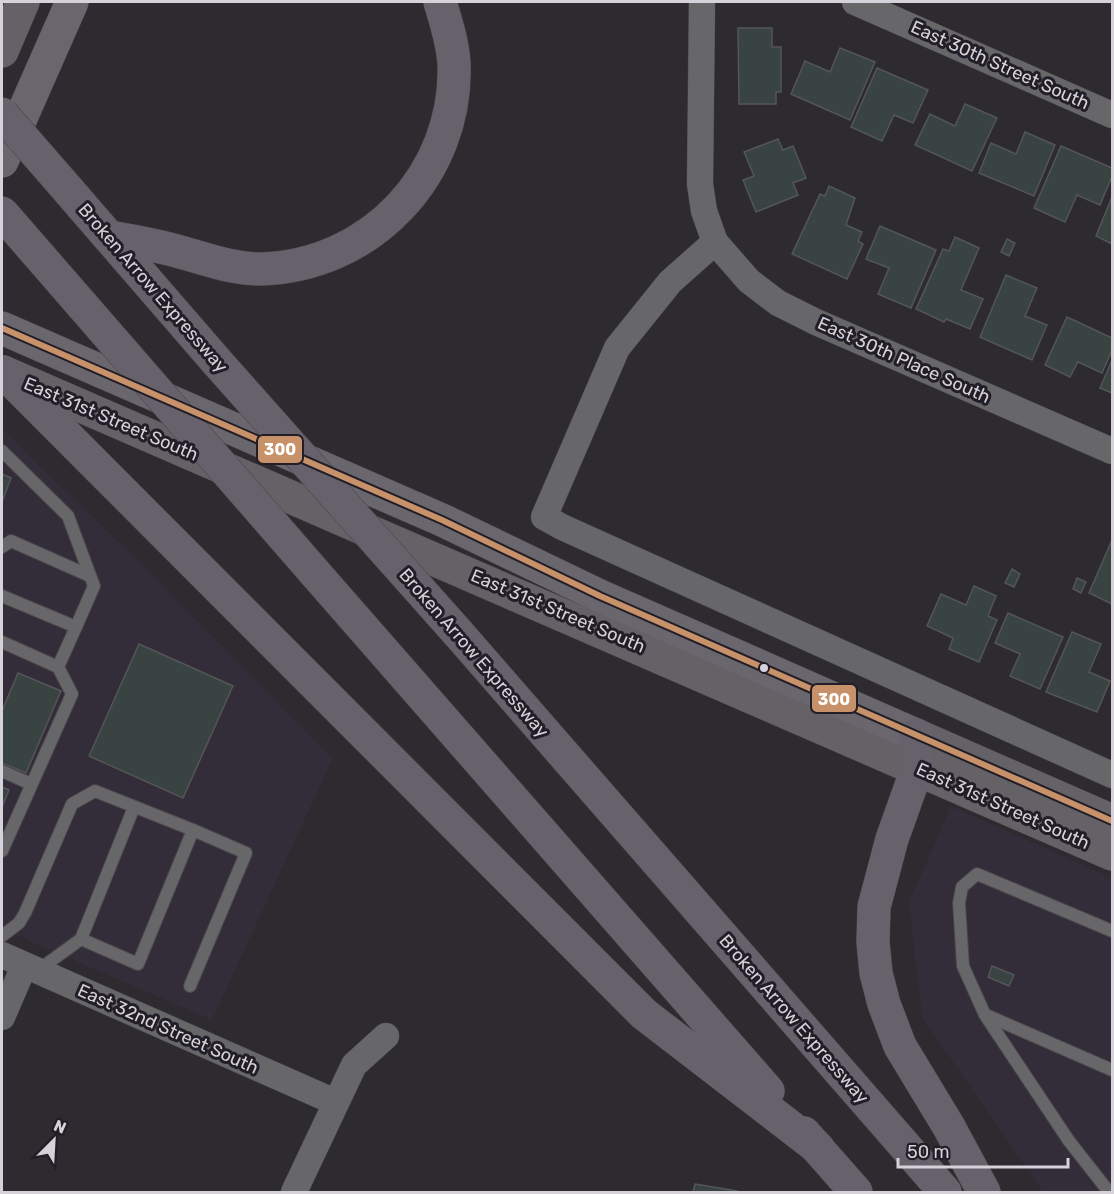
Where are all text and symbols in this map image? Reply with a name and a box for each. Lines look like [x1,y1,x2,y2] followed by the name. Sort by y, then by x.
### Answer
[907,16,1093,114] street label: East 30th Street South
[74,199,232,377] street label: Broken Arrow Expressway
[814,312,994,408] street label: East 30th Place South
[21,372,201,466] street label: East 31st Street South
[257,435,303,464] line badge: 300
[264,440,296,459] text: 300
[395,564,553,742] street label: Broken Arrow Expressway
[468,564,648,658] street label: East 31st Street South
[758,662,770,674] unlabelled marker
[811,684,857,713] line badge: 300
[818,690,850,709] text: 300
[913,758,1093,854] street label: East 31st Street South
[715,930,873,1108] street label: Broken Arrow Expressway
[74,979,262,1079] street label: East 32nd Street South
[24,1110,84,1170] north arrow
[51,1116,69,1138] text: N
[898,1131,1068,1169] scale bar
[907,1141,950,1163] text: 50 m

